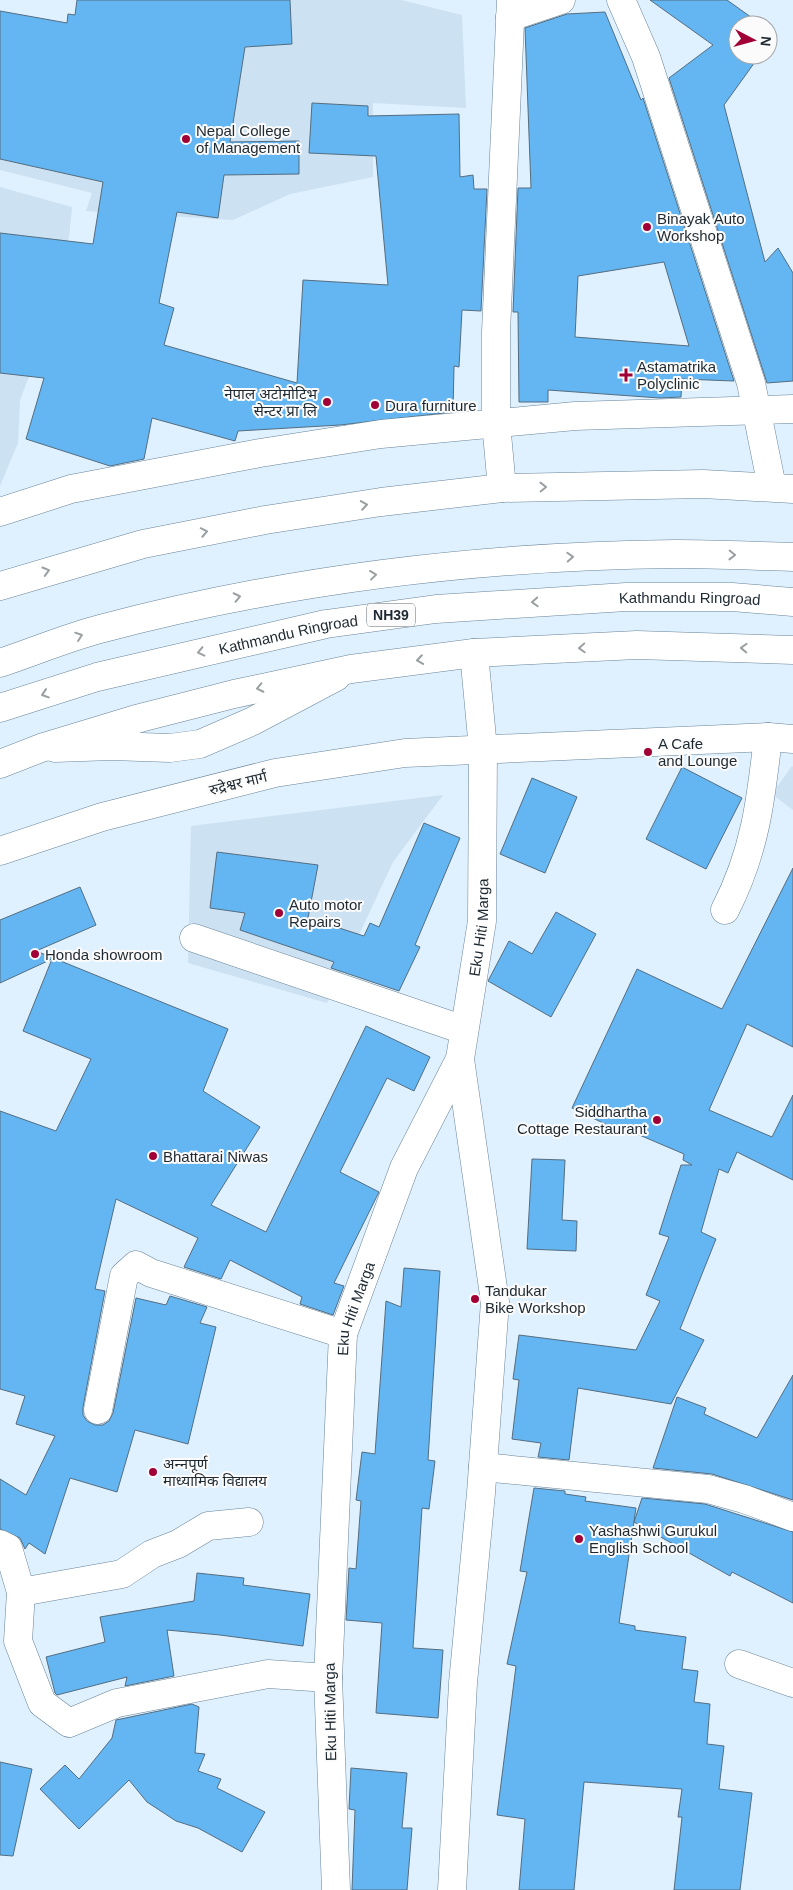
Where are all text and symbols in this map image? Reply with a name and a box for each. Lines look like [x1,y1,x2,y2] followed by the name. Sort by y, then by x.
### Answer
[728,15,778,65] north arrow
[757,35,774,47] text: N
[196,122,301,156] place label: Nepal College of Management
[180,133,192,145] marker: Nepal College of Management
[657,210,745,244] place label: Binayak Auto Workshop
[641,221,653,233] marker: Binayak Auto Workshop
[637,358,717,392] place label: Astamatrika Polyclinic
[619,368,633,382] marker: Astamatrika Polyclinic
[224,385,318,419] place label: नेपाल अटोमोटिभ सेन्टर प्रा लि
[321,396,333,408] marker: नेपाल अटोमोटिभ सेन्टर प्रा लि
[385,397,477,414] place label: Dura furniture
[369,399,381,411] marker: Dura furniture
[540,482,547,492] one-way arrow
[360,500,368,511] one-way arrow
[200,527,208,538] one-way arrow
[729,550,737,560] one-way arrow
[566,552,574,563] one-way arrow
[42,567,50,577] one-way arrow
[370,570,378,581] one-way arrow
[618,588,761,608] street label: Kathmandu Ringroad
[233,592,241,603] one-way arrow
[530,596,538,607] one-way arrow
[367,604,415,626] road number: NH39
[217,611,359,657] street label: Kathmandu Ringroad
[75,632,83,642] one-way arrow
[578,642,586,653] one-way arrow
[740,643,748,654] one-way arrow
[197,646,206,657] one-way arrow
[416,654,424,665] one-way arrow
[256,682,265,693] one-way arrow
[41,688,49,698] one-way arrow
[658,735,737,769] place label: A Cafe and Lounge
[642,746,654,758] marker: A Cafe and Lounge
[207,767,270,798] street label: रुद्रेश्वर मार्ग
[465,878,491,977] street label: Eku Hiti Marga
[289,896,362,930] place label: Auto motor Repairs
[273,907,285,919] marker: Auto motor Repairs
[45,946,163,963] place label: Honda showroom
[29,948,41,960] marker: Honda showroom
[517,1103,648,1137] place label: Siddhartha Cottage Restaurant
[651,1114,663,1126] marker: Siddhartha Cottage Restaurant
[163,1148,268,1165] place label: Bhattarai Niwas
[147,1150,159,1162] marker: Bhattarai Niwas
[334,1258,378,1356] street label: Eku Hiti Marga
[485,1282,586,1316] place label: Tandukar Bike Workshop
[469,1293,481,1305] marker: Tandukar Bike Workshop
[163,1455,267,1489] place label: अन्‍नपूर्ण माध्यामिक विद्यालय
[147,1466,159,1478] marker: अन्‍नपूर्ण माध्यामिक विद्यालय
[589,1522,717,1556] place label: Yashashwi Gurukul English School
[573,1533,585,1545] marker: Yashashwi Gurukul English School
[321,1662,339,1761] street label: Eku Hiti Marga

